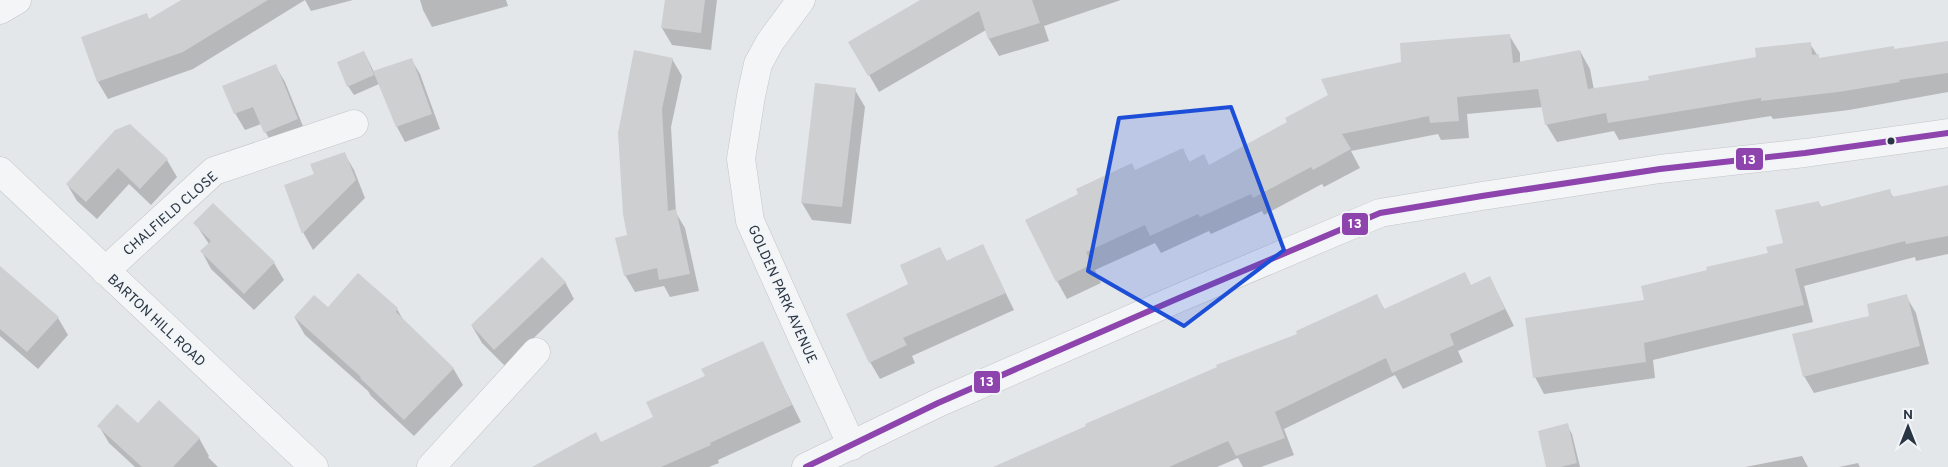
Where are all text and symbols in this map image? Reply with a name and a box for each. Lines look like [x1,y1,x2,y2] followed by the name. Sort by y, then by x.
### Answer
[1886,136,1896,146] unlabelled marker
[1735,147,1764,171] line badge: 13
[1742,152,1756,169] text: 13
[120,168,222,260] street label: CHALFIELD CLOSE
[1341,212,1369,236] line badge: 13
[1348,216,1362,233] text: 13
[743,223,820,367] street label: GOLDEN PARK AVENUE
[103,271,209,371] street label: BARTON HILL ROAD
[973,370,1001,394] line badge: 13
[980,374,994,391] text: 13
[1883,402,1933,452] north arrow
[1903,407,1913,424] text: N

